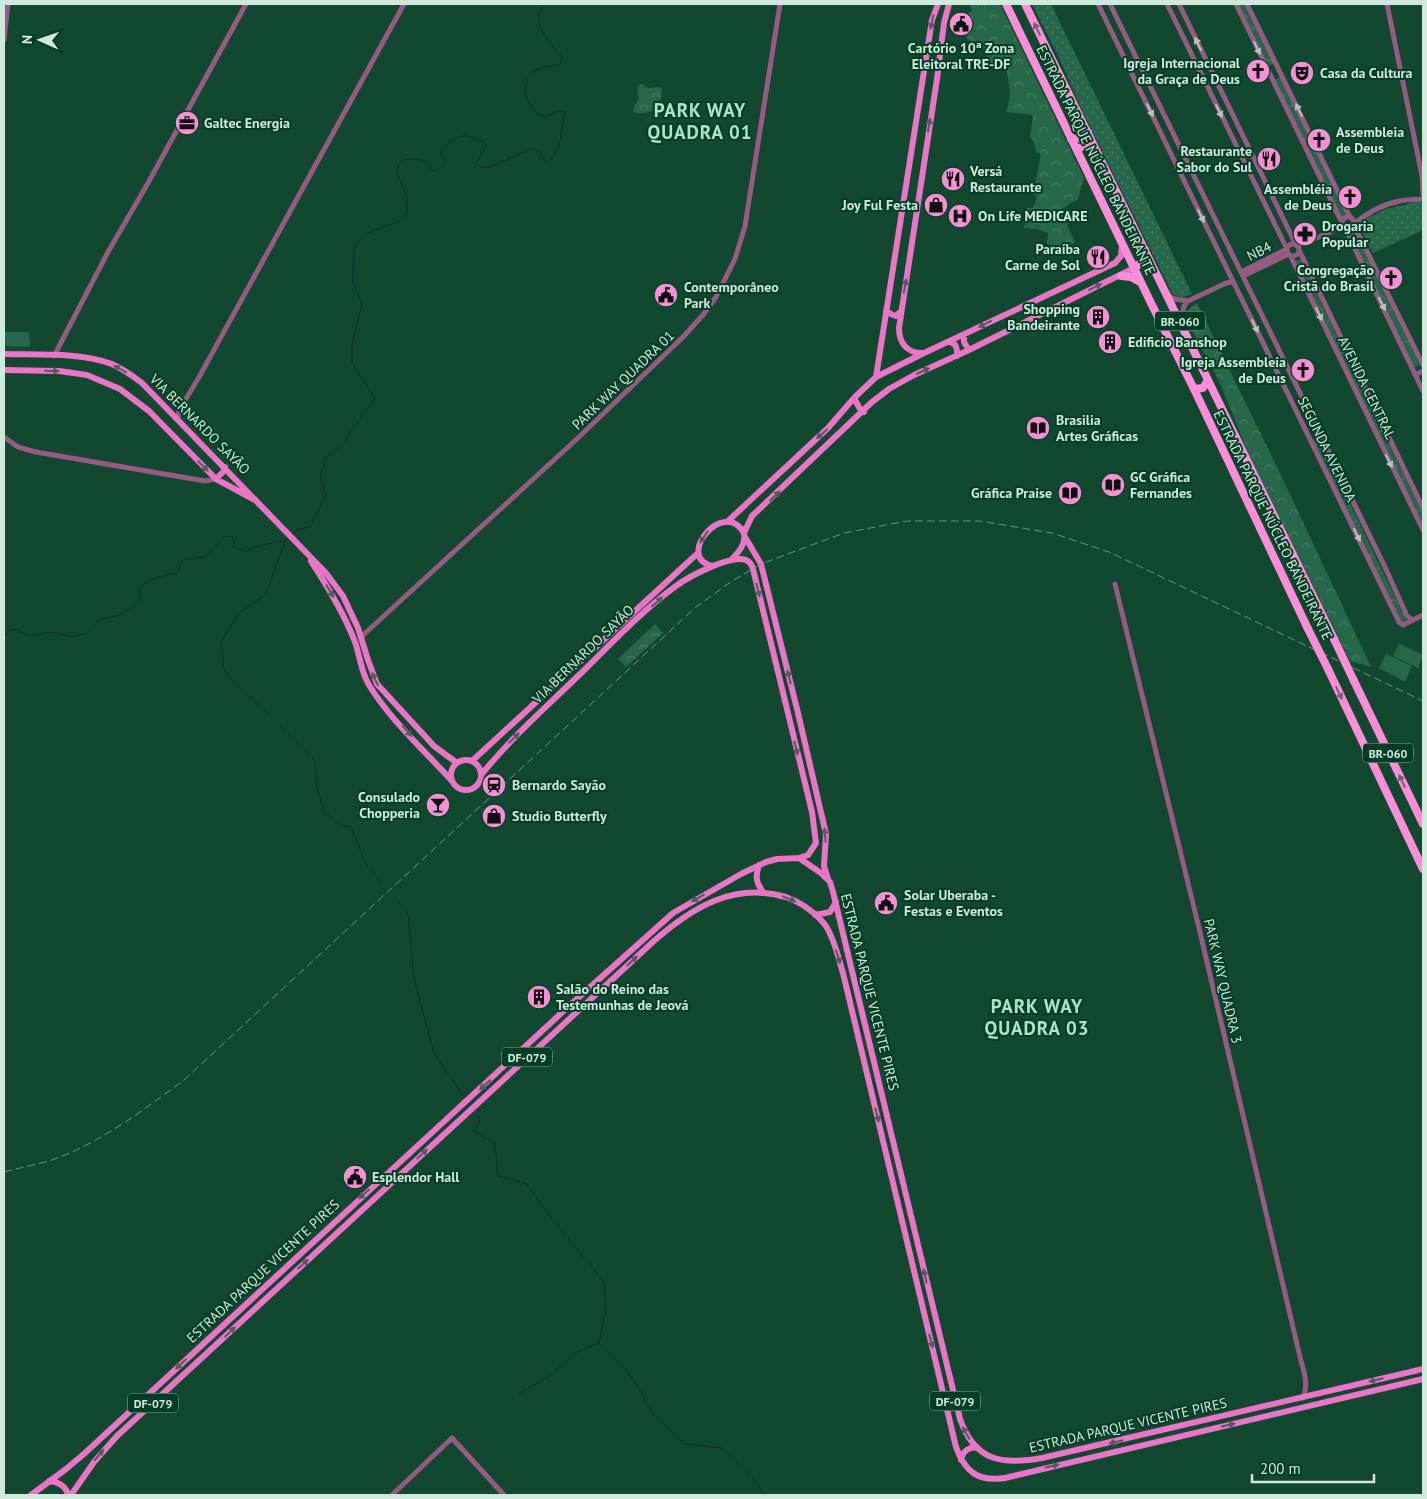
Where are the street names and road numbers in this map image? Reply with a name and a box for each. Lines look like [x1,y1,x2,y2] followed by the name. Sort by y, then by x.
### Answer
[1032,42,1160,278] street label: ESTRADA PARQUE NÚCLEO BANDEIRANTE
[1244,237,1275,265] street label: NB4
[1155,312,1205,331] road number: BR-060
[568,327,678,433] street label: PARK WAY QUADRA 01
[1334,333,1400,443] street label: AVENIDA CENTRAL
[145,369,254,478] street label: VIA BERNARDO SAYÃO
[1294,393,1361,505] street label: SEGUNDA AVENIDA
[1209,407,1337,643] street label: ESTRADA PARQUE NÚCLEO BANDEIRANTE
[528,601,638,708] street label: VIA BERNARDO SAYÃO
[1363,744,1413,762] road number: BR-060
[837,892,903,1092] street label: ESTRADA PARQUE VICENTE PIRES
[1200,917,1246,1045] street label: PARK WAY QUADRA 3
[502,1048,552,1066] road number: DF-079
[183,1195,343,1347] street label: ESTRADA PARQUE VICENTE PIRES
[930,1392,980,1410] road number: DF-079
[1027,1393,1229,1457] street label: ESTRADA PARQUE VICENTE PIRES
[128,1394,178,1412] road number: DF-079

